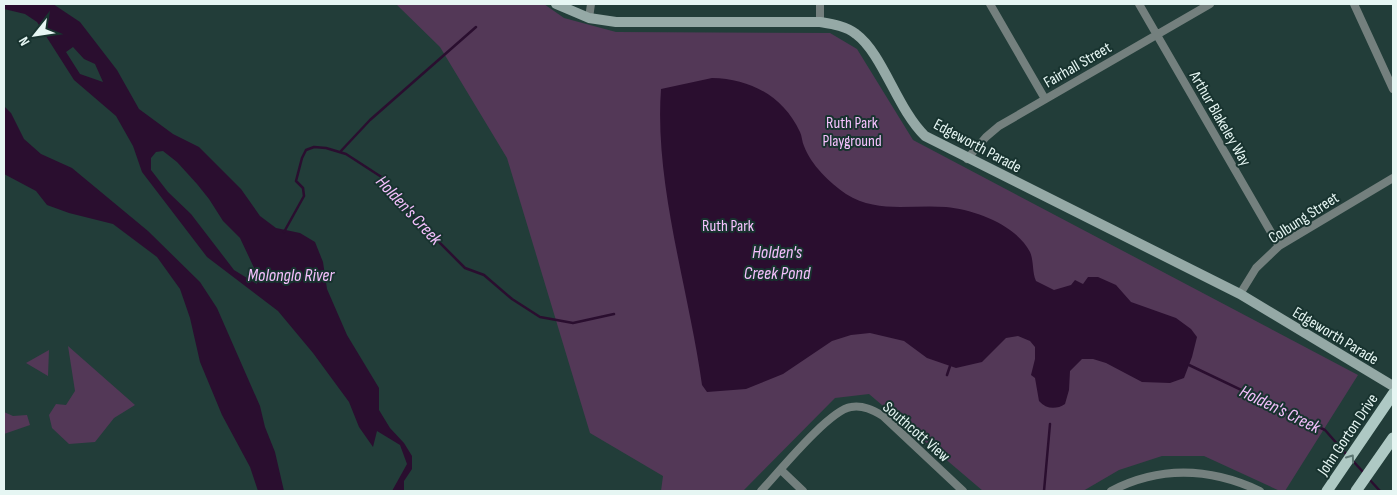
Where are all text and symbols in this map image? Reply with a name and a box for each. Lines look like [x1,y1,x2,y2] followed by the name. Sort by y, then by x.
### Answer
[10,10,60,60] north arrow
[15,34,33,49] text: N
[1041,38,1115,92] street label: Fairhall Street
[1184,67,1254,170] street label: Arthur Blakeley Way
[822,114,882,151] park label: Ruth Park Playground
[930,115,1024,177] street label: Edgeworth Parade
[371,171,447,250] water label: Holden's Creek
[1265,188,1343,248] street label: Colbung Street
[702,217,754,236] park label: Ruth Park
[744,242,811,284] water label: Holden's Creek Pond
[248,265,335,286] water label: Molonglo River
[1289,303,1382,369] street label: Edgeworth Parade
[1236,381,1325,439] water label: Holden's Creek
[1313,390,1382,480] street label: John Gorton Drive
[879,398,953,466] street label: Southcott View
[1345,454,1354,464] one-way arrow

